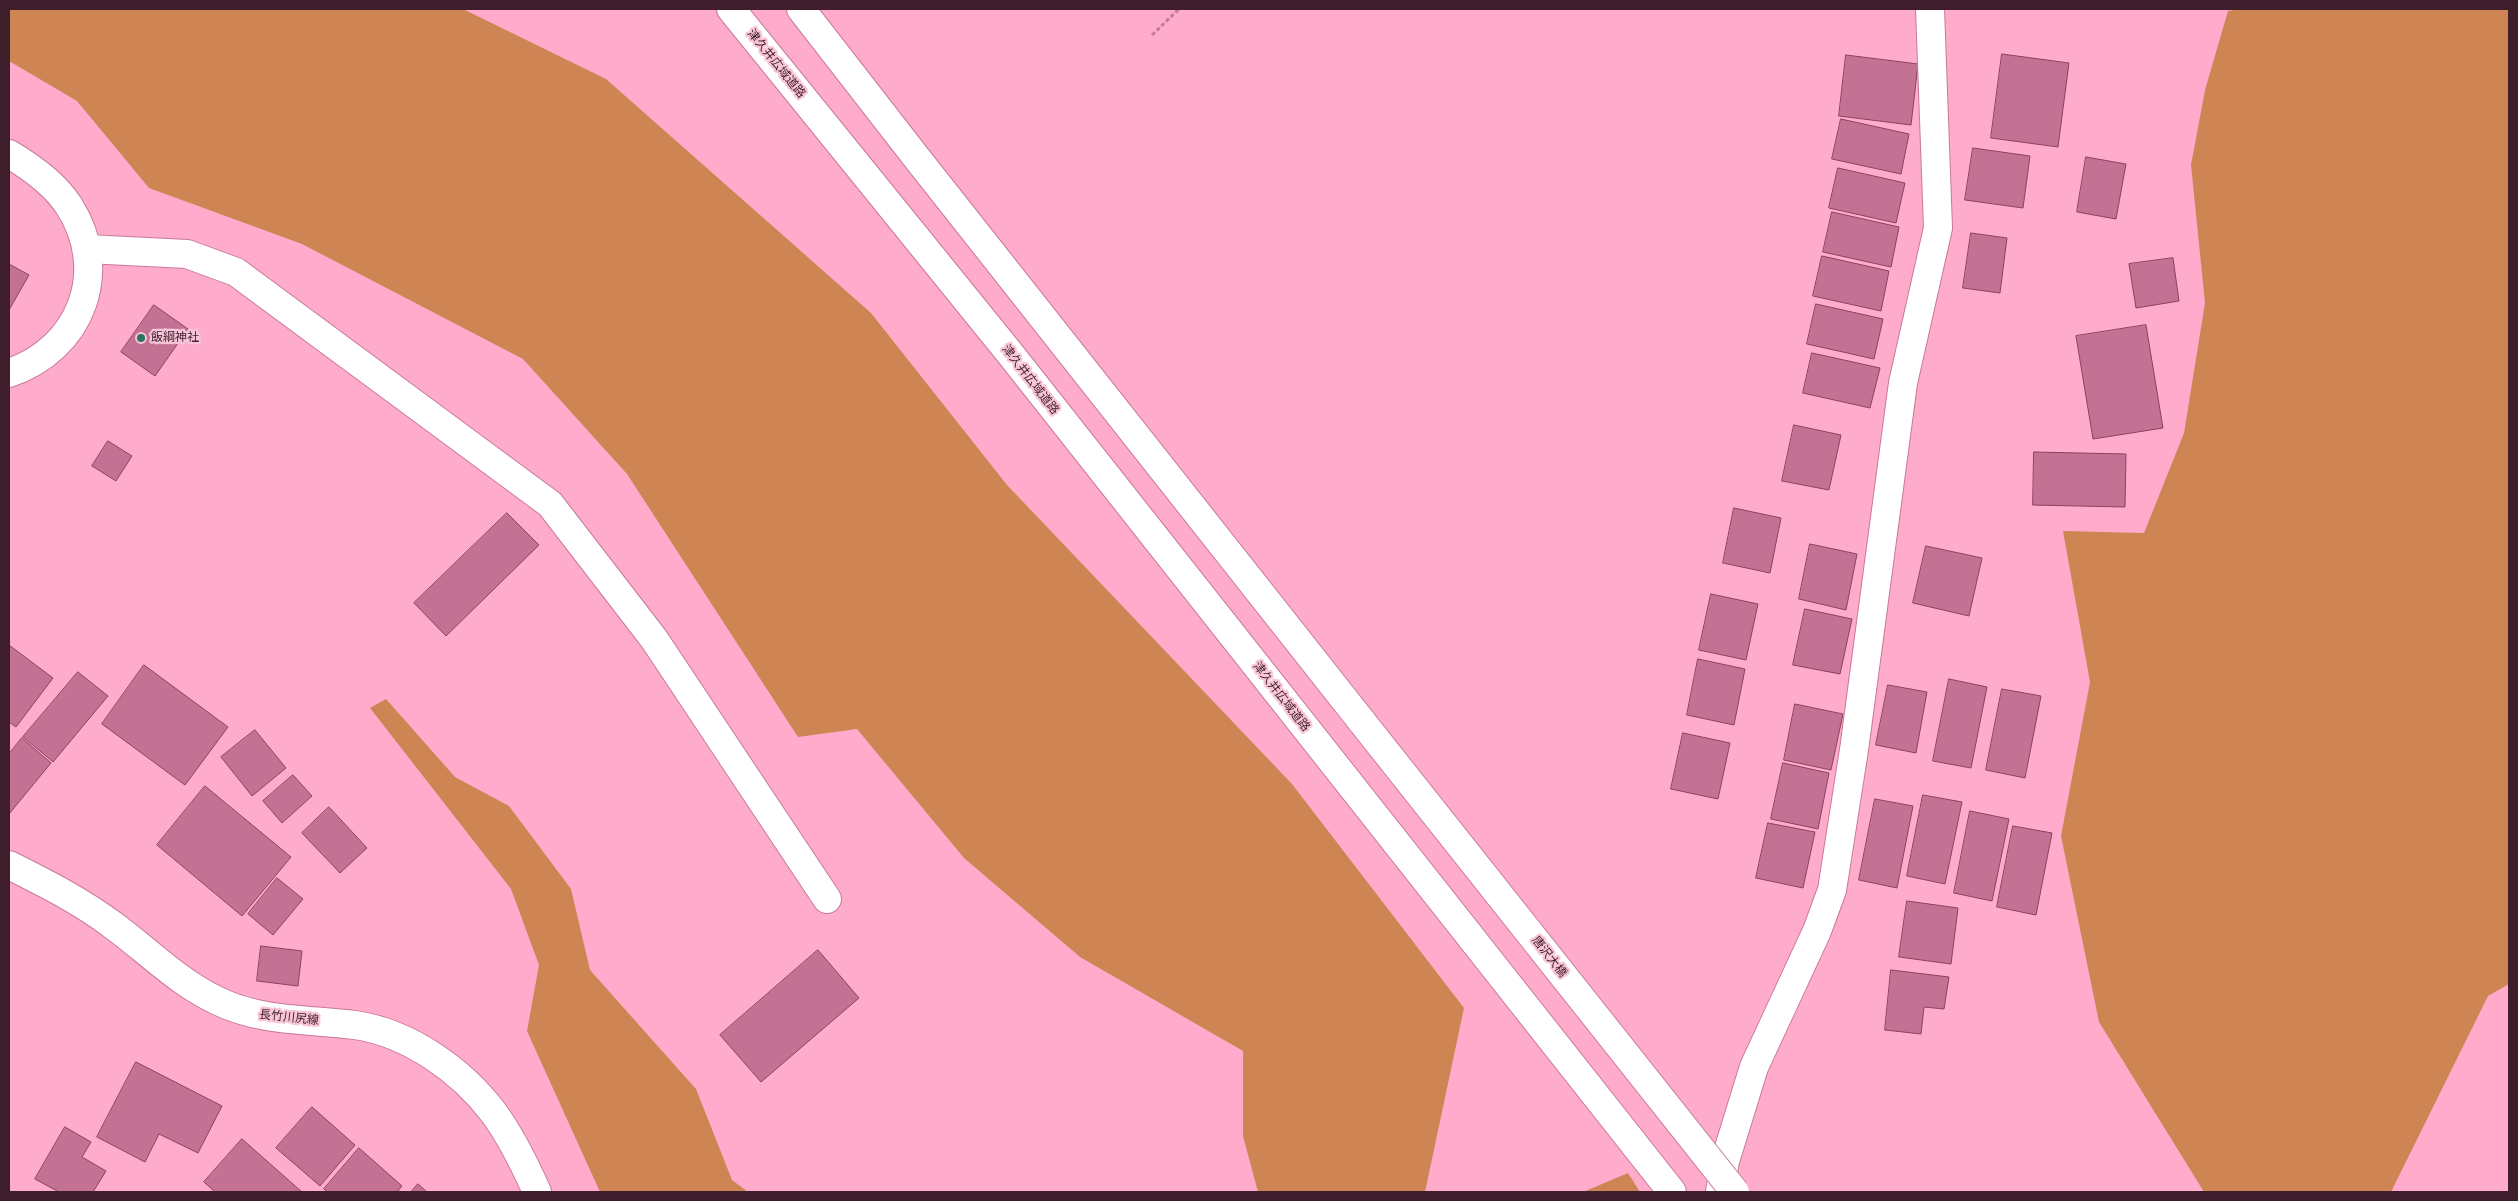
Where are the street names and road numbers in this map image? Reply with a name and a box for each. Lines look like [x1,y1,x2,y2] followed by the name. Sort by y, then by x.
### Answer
[744,27,808,101] street label: 津久井広域道路
[998,342,1062,418] street label: 津久井広域道路
[1249,659,1313,735] street label: 津久井広域道路
[1529,934,1569,980] street label: 唐沢大橋
[258,1008,320,1028] street label: 長竹川尻線

